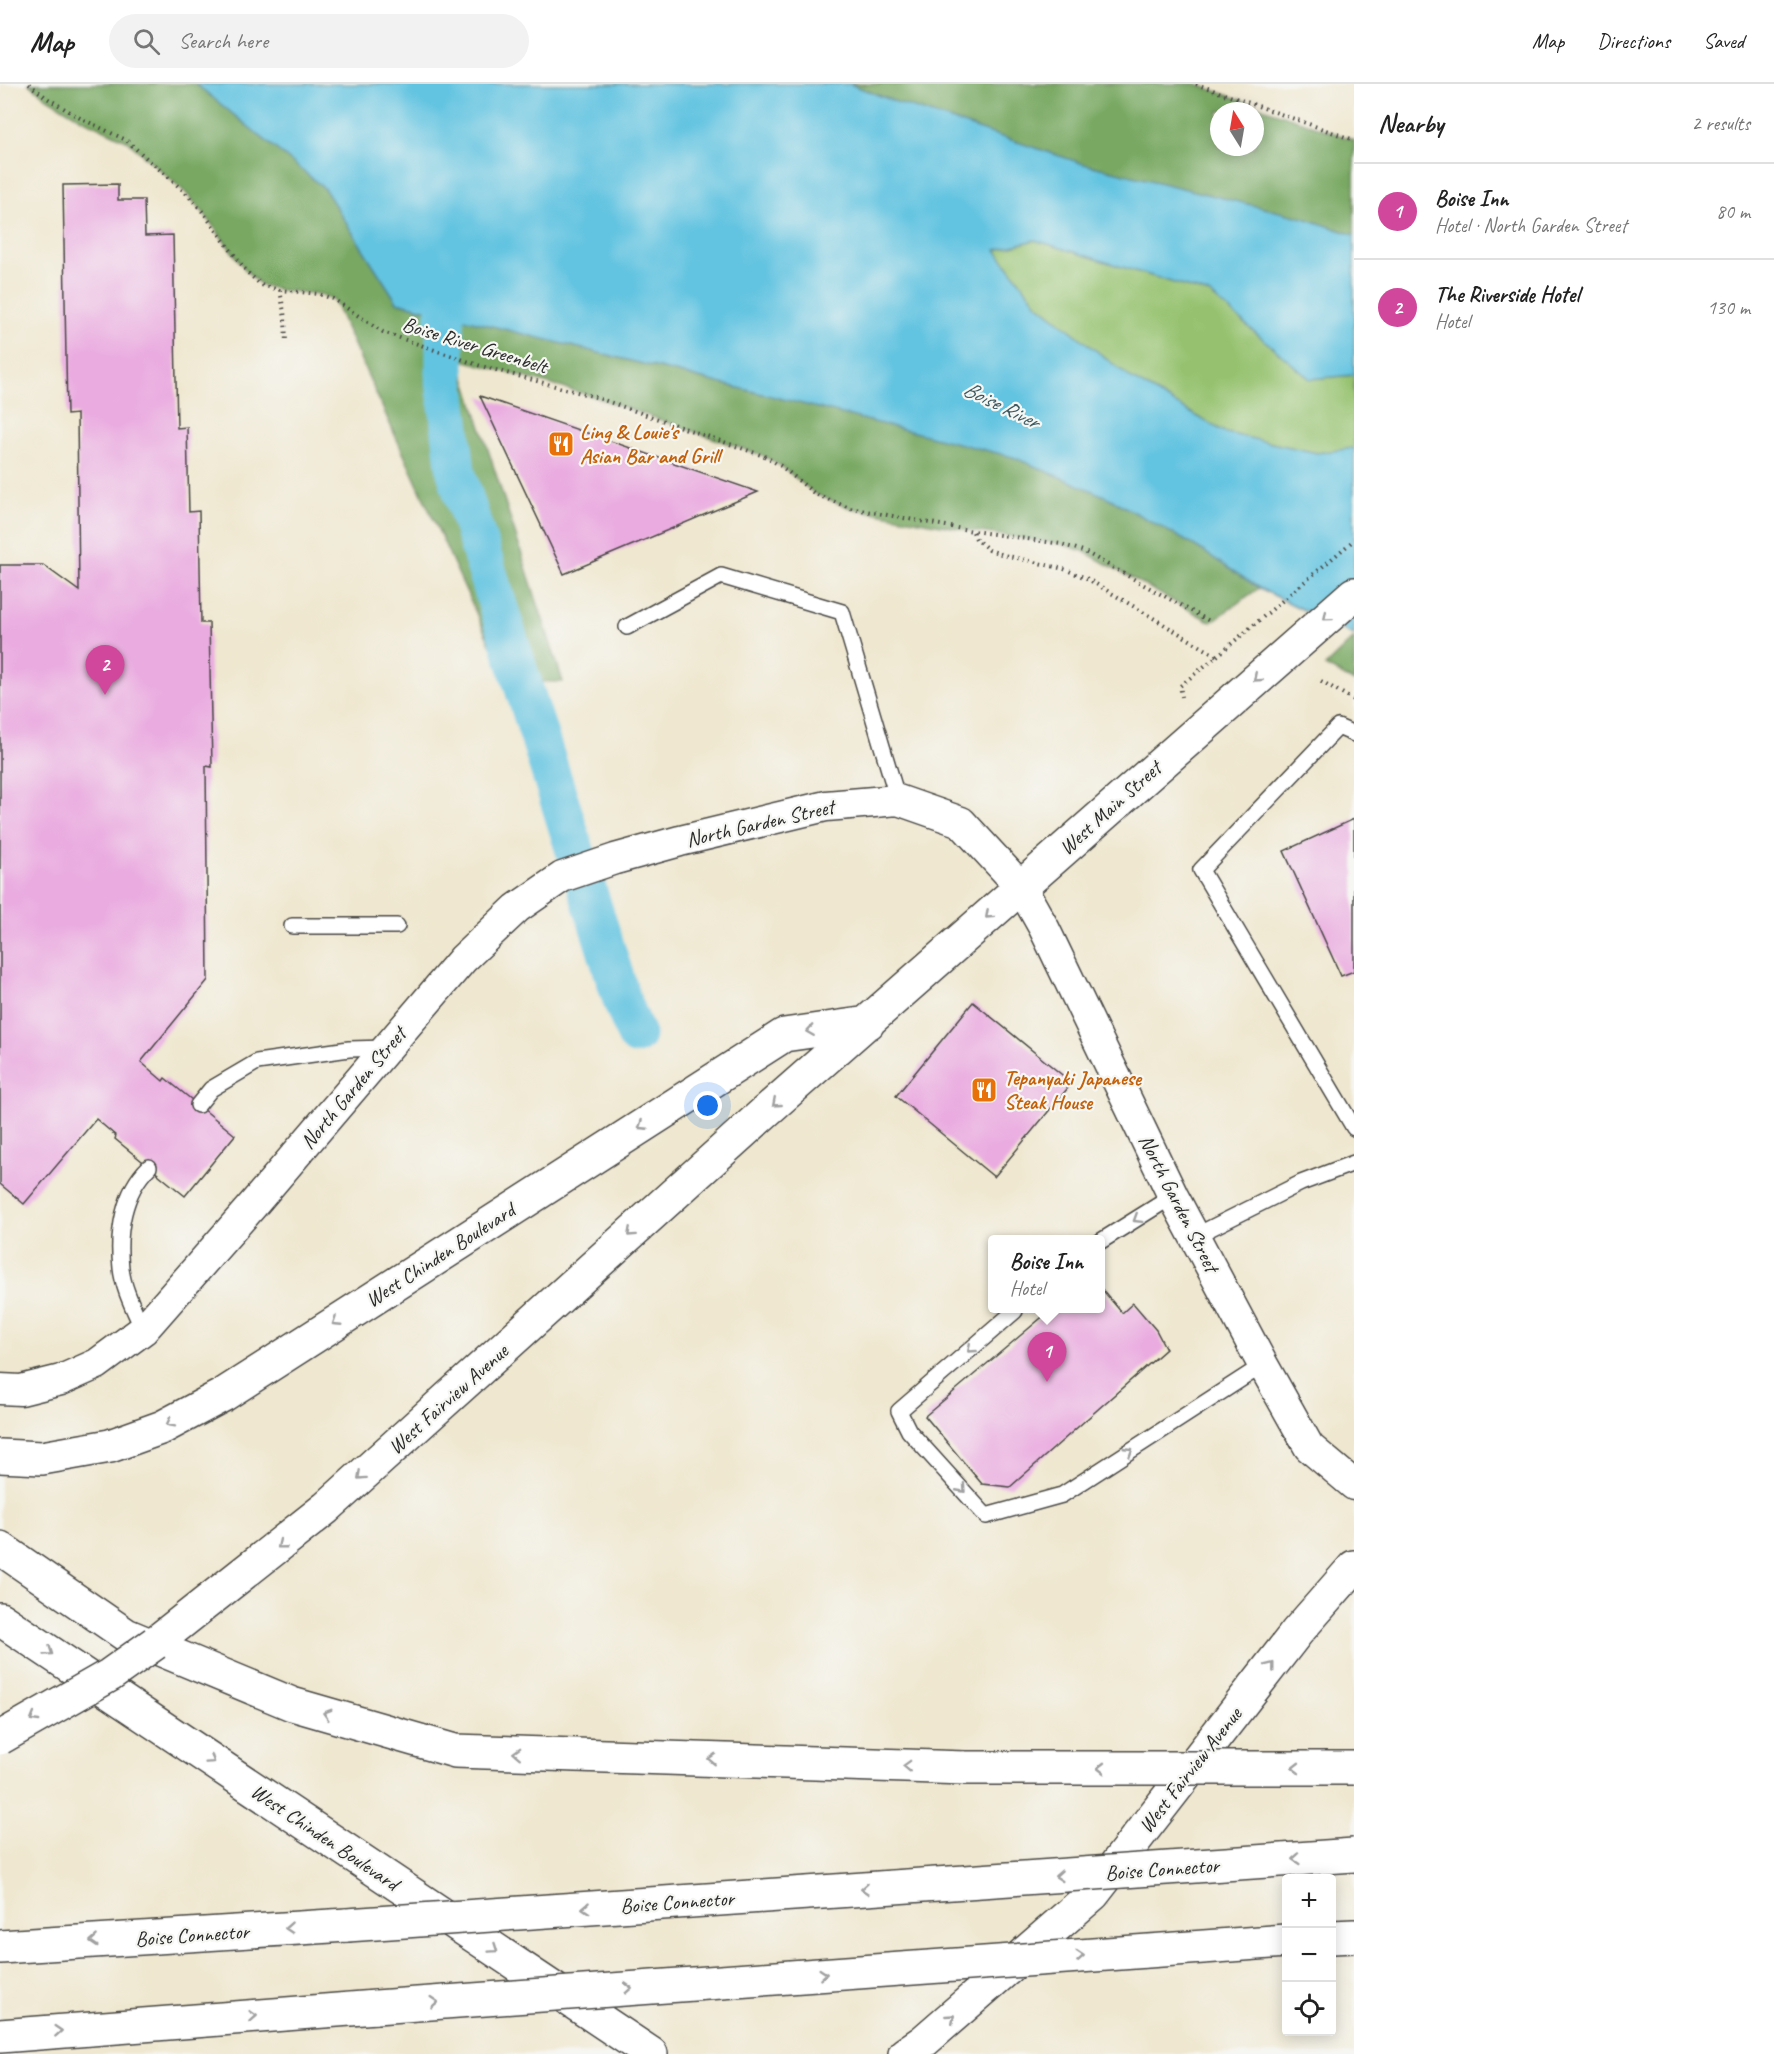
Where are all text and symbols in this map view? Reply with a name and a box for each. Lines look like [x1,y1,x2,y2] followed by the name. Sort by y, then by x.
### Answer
[109,14,529,68] search box
[30,24,73,59] text: Map
[130,25,163,58] icon: search
[178,27,268,55] text: Search here
[1532,28,1564,54] text: Map
[1597,28,1670,54] text: Directions
[1703,28,1744,54] text: Saved
[1210,102,1264,156] north arrow
[1378,107,1443,140] text: Nearby
[1691,111,1750,136] text: 2 results
[1435,185,1508,213] text: Boise Inn
[1393,199,1402,224] text: 1
[1716,199,1750,224] text: 80 m
[1435,213,1627,238] text: Hotel · North Garden Street
[1435,281,1579,309] text: The Riverside Hotel
[1393,295,1402,320] text: 2
[1707,295,1750,320] text: 130 m
[1435,309,1470,334] text: Hotel
[400,311,552,380] street label: Boise River Greenbelt
[959,375,1047,437] water label: Boise River
[580,419,724,469] place label: Ling & Louie's Asian Bar and Grill
[546,429,576,459] restaurant icon: Ling & Louie's Asian Bar and Grill
[1323,609,1334,620] one-way arrow
[86,646,124,695] pin: 2
[1253,671,1264,682] one-way arrow
[1054,753,1169,861] street label: West Main Street
[684,793,839,853] street label: North Garden Street
[986,908,996,919] one-way arrow
[295,1020,413,1154] street label: North Garden Street
[805,1025,814,1037] one-way arrow
[1004,1065,1143,1115] place label: Tepanyaki Japanese Steak House
[969,1075,999,1105] restaurant icon: Tepanyaki Japanese Steak House
[693,1091,722,1120] your location
[772,1095,783,1106] one-way arrow
[637,1118,648,1129] one-way arrow
[1133,1130,1226,1279] street label: North Garden Street
[361,1195,523,1313] street label: West Chinden Boulevard
[1133,1211,1143,1223] one-way arrow
[627,1226,638,1237] one-way arrow
[988,1235,1105,1313] popup
[1010,1248,1083,1276] text: Boise Inn
[1010,1276,1045,1301] text: Hotel
[332,1315,343,1326] one-way arrow
[1028,1332,1066,1382] pin: 1
[383,1338,514,1460] street label: West Fairview Avenue
[967,1342,978,1353] one-way arrow
[165,1416,176,1428] one-way arrow
[1123,1447,1133,1459] one-way arrow
[358,1469,368,1480] one-way arrow
[954,1481,965,1492] one-way arrow
[276,1537,287,1548] one-way arrow
[42,1645,53,1656] one-way arrow
[1263,1662,1274,1673] one-way arrow
[1133,1701,1248,1838] street label: West Fairview Avenue
[323,1709,333,1721] one-way arrow
[30,1711,40,1723] one-way arrow
[513,1746,522,1759] one-way arrow
[204,1753,215,1764] one-way arrow
[708,1753,717,1766] one-way arrow
[902,1760,911,1772] one-way arrow
[1096,1762,1105,1774] one-way arrow
[1291,1762,1300,1774] one-way arrow
[246,1778,407,1898] street label: West Chinden Boulevard
[1104,1852,1221,1886] street label: Boise Connector
[1291,1853,1300,1866] one-way arrow
[1055,1869,1064,1882] one-way arrow
[1282,1874,1336,2036] map controls
[1282,1874,1336,1928] button: +
[860,1882,869,1895] one-way arrow
[619,1885,736,1919] street label: Boise Connector
[582,1901,591,1914] one-way arrow
[134,1918,251,1952] street label: Boise Connector
[284,1922,293,1935] one-way arrow
[1282,1928,1336,1982] button: −
[90,1935,99,1948] one-way arrow
[487,1942,498,1953] one-way arrow
[1076,1949,1085,1962] one-way arrow
[818,1968,827,1981] one-way arrow
[624,1982,633,1995] one-way arrow
[1282,1982,1336,2036] button: locate
[429,1996,438,2009] one-way arrow
[248,2010,257,2023] one-way arrow
[944,2014,955,2025] one-way arrow
[54,2025,63,2038] one-way arrow

